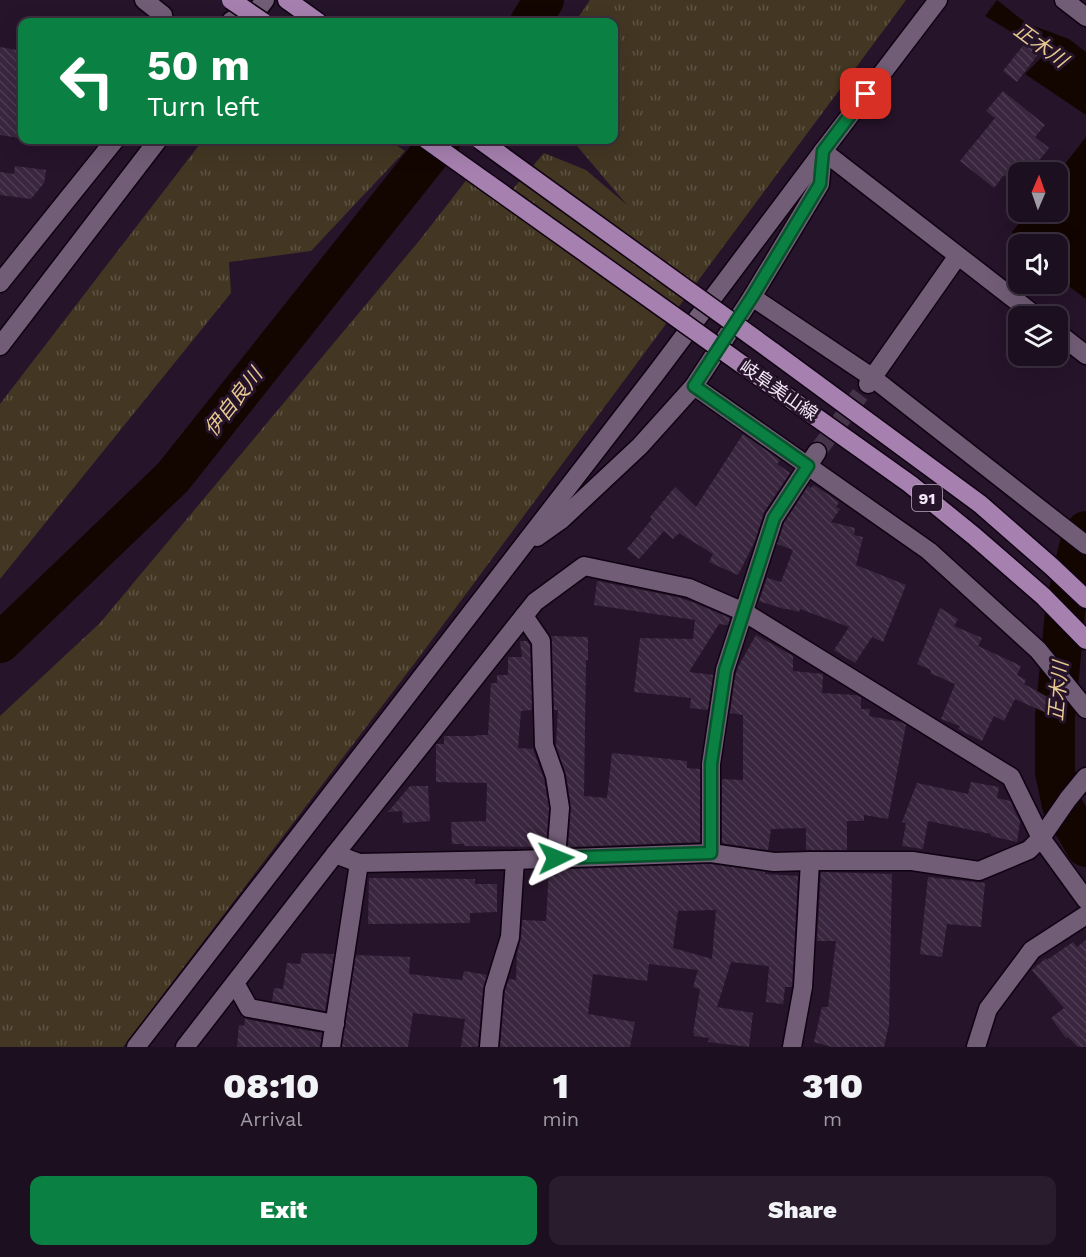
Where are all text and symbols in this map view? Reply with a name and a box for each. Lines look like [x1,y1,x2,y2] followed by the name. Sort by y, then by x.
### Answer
[1010,18,1074,74] water label: 正木川
[147,41,250,90] text: 50 m
[48,42,126,120] icon: left
[840,68,891,119] pin
[849,77,882,110] icon: arrive
[147,91,259,123] text: Turn left
[1008,162,1068,222] north arrow
[1008,162,1068,366] map controls
[1008,234,1068,294] button: sound
[1008,306,1068,366] button: layers
[736,356,822,424] street label: 岐阜美山線
[199,362,268,441] water label: 伊自良川
[912,485,942,511] road number: 91
[1043,658,1073,722] water label: 正木川
[524,826,588,890] position arrow
[223,1065,320,1107] text: 08:10
[553,1065,569,1107] text: 1
[802,1065,863,1107] text: 310
[240,1107,302,1131] text: Arrival
[542,1107,579,1131] text: min
[823,1107,842,1131] text: m
[30,1176,537,1245] button: Exit
[549,1176,1056,1245] button: Share

